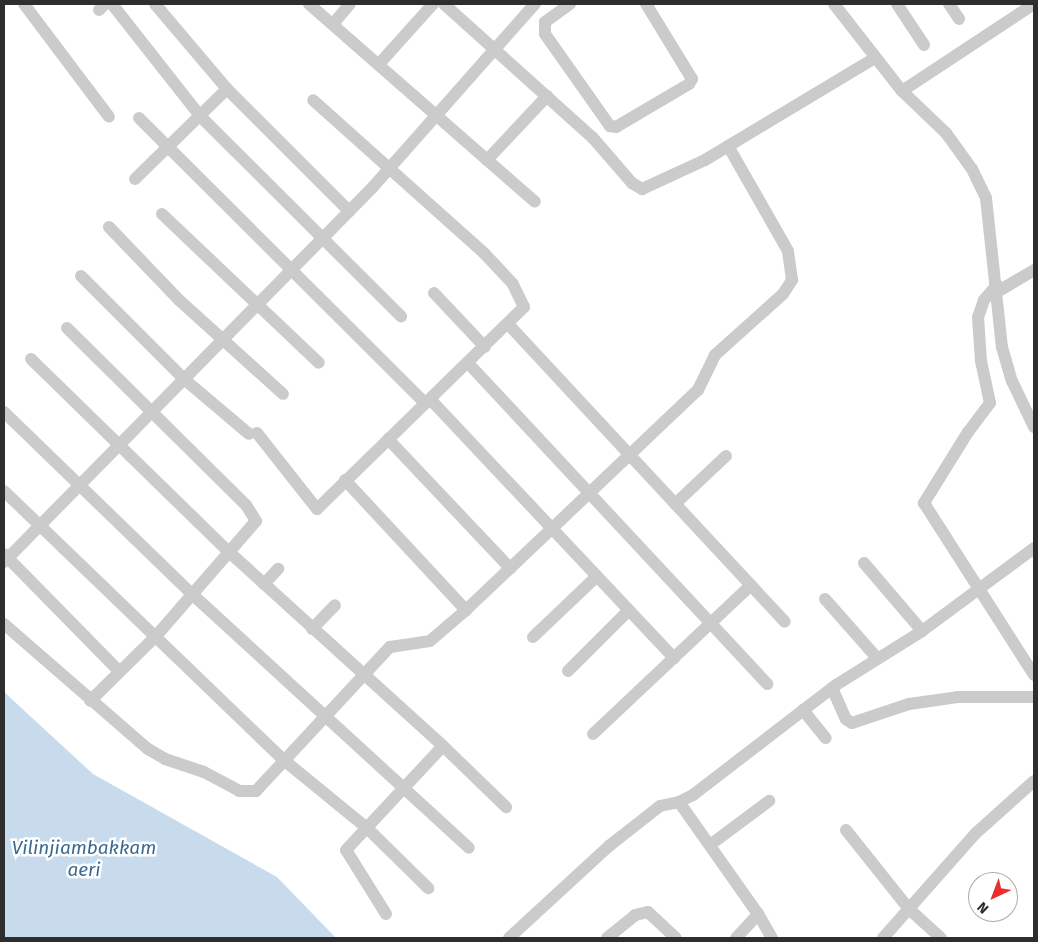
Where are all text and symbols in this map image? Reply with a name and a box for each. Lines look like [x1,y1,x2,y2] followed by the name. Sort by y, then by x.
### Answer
[12,837,156,881] water label: Vilinjiambakkam aeri
[968,872,1018,922] north arrow
[974,898,992,917] text: N

